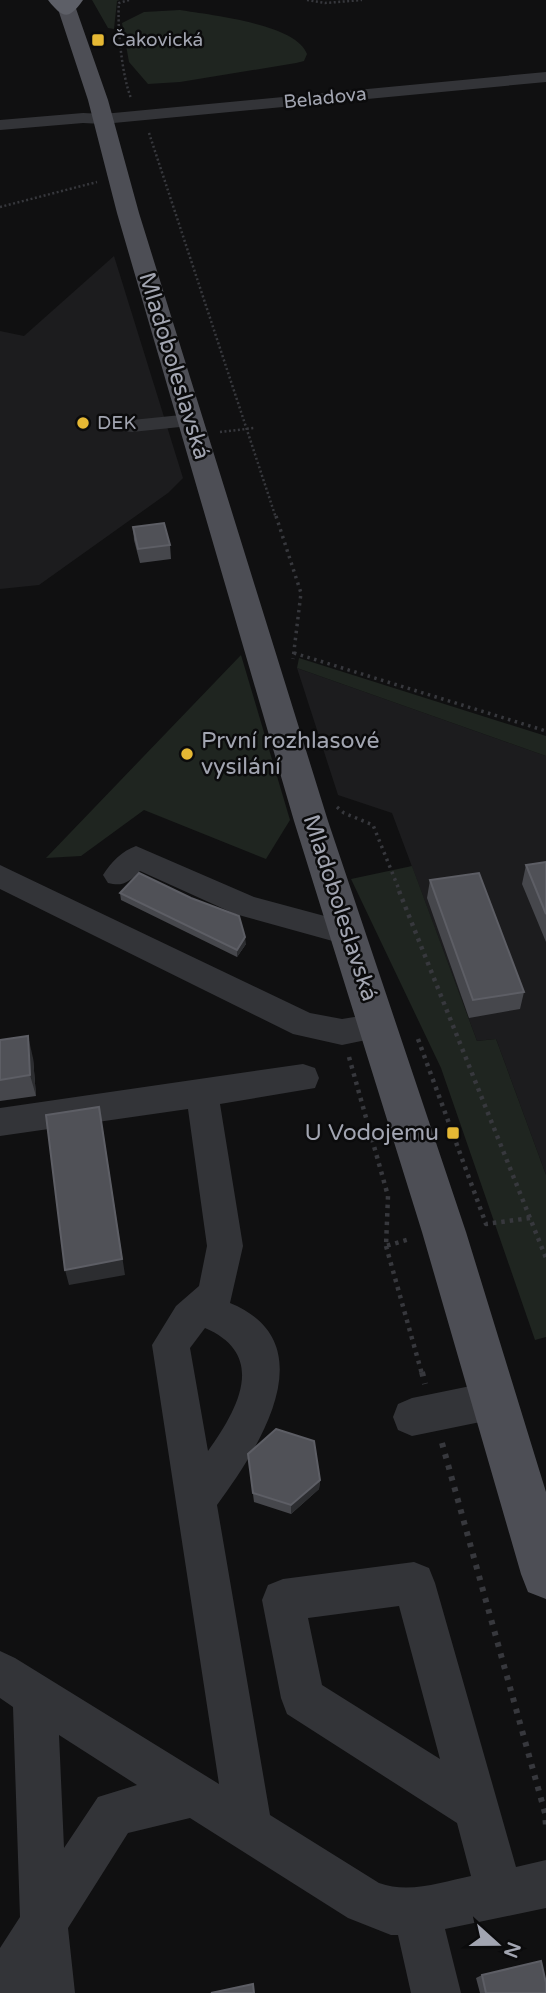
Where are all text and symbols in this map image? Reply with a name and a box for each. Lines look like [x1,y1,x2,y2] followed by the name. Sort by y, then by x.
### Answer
[112,29,203,51] place label: Čakovická
[90,32,106,48] marker: Čakovická
[282,83,368,113] street label: Beladova
[132,269,216,463] street label: Mladoboleslavská
[97,412,136,434] place label: DEK
[75,415,91,431] marker: DEK
[201,727,379,781] place label: První rozhlasové vysilání
[179,746,195,762] marker: První rozhlasové vysilání
[297,811,383,1005] street label: Mladoboleslavská
[305,1119,439,1147] place label: U Vodojemu
[445,1125,461,1141] marker: U Vodojemu
[462,1909,532,1979] north arrow
[499,1939,525,1961] text: N

